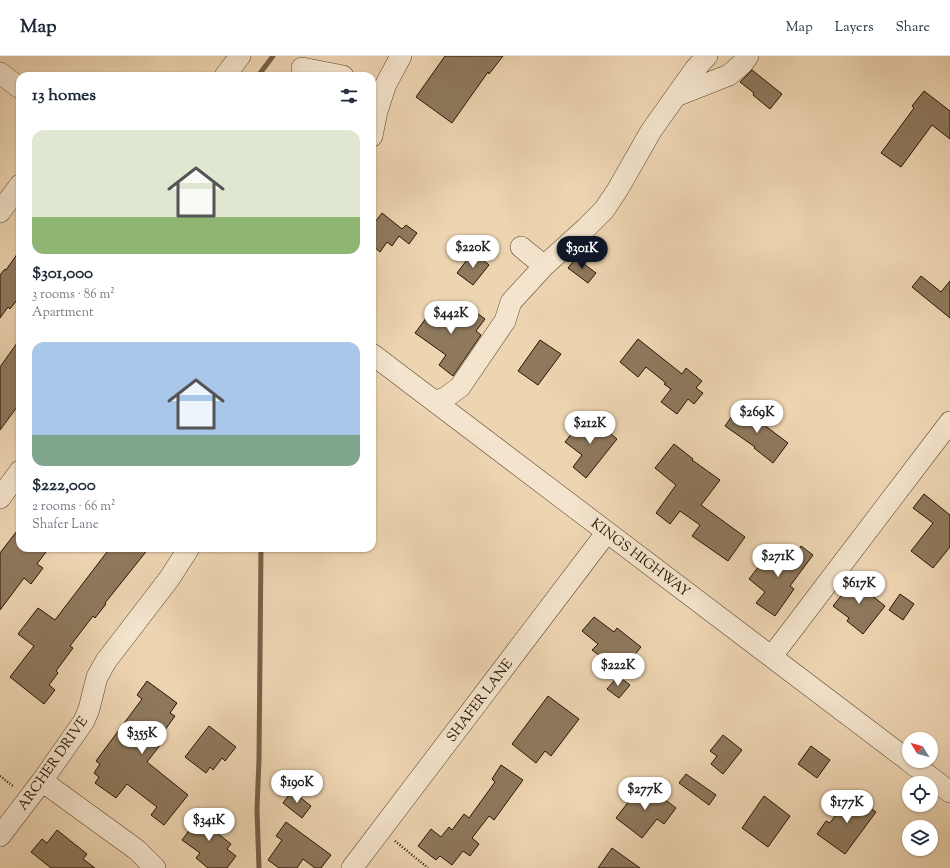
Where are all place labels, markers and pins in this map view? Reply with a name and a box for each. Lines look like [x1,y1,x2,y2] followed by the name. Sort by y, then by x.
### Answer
[445,235,501,269] pin: $220K
[554,236,610,270] pin: $301K
[423,301,479,335] pin: $442K
[729,400,785,434] pin: $269K
[562,411,618,445] pin: $212K
[750,544,806,578] pin: $271K
[831,571,887,605] pin: $617K
[590,653,646,687] pin: $222K
[114,721,170,755] pin: $355K
[269,770,325,804] pin: $190K
[617,777,673,811] pin: $277K
[819,790,875,824] pin: $177K
[181,808,237,842] pin: $341K

